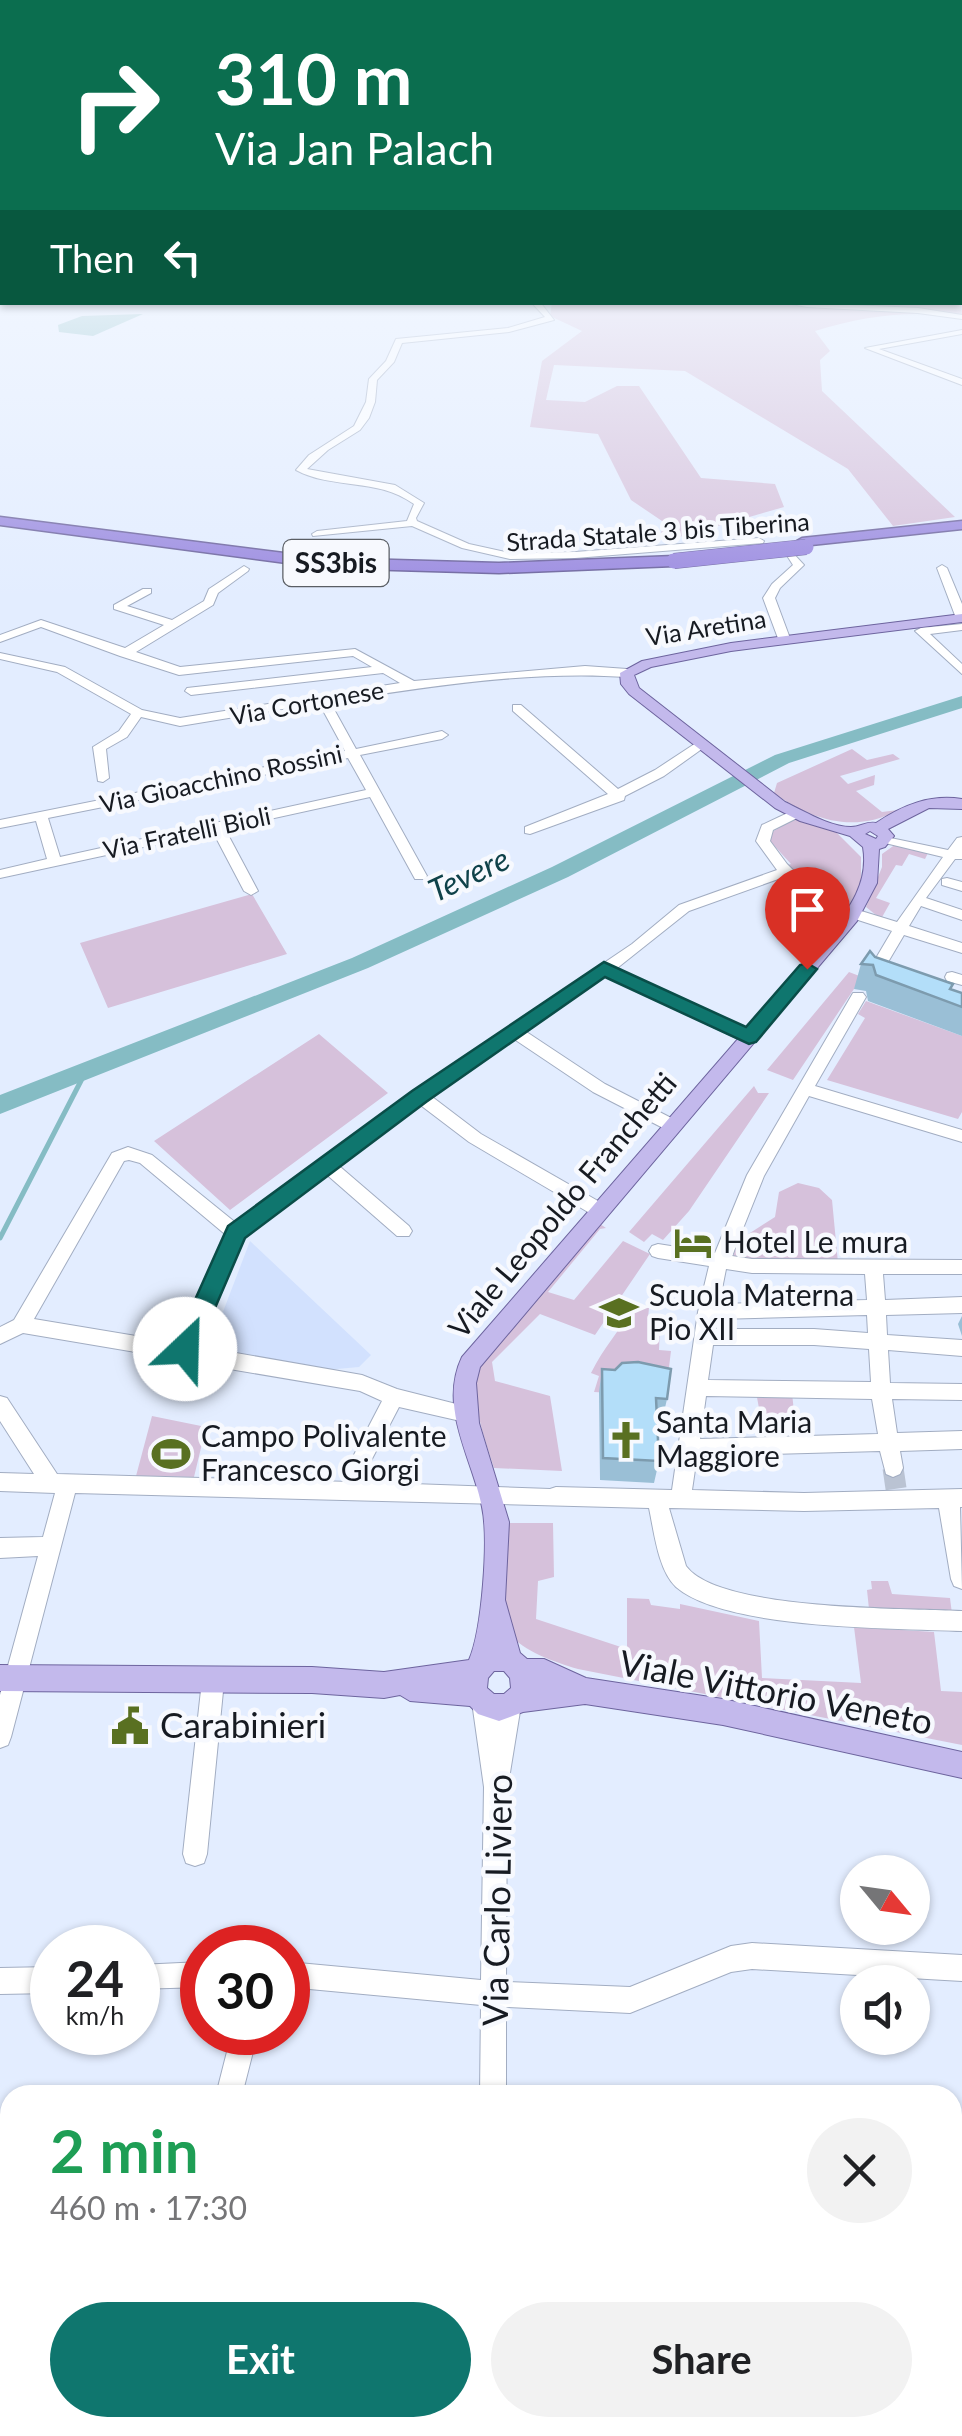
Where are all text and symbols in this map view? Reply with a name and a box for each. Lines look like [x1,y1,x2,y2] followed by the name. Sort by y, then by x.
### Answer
[215,36,412,120] text: 310 m
[50,40,180,170] icon: right
[215,121,494,175] text: Via Jan Palach
[155,230,210,285] icon: left
[50,235,135,281] text: Then
[505,505,811,557] street label: Strada Statale 3 bis Tiberina
[284,540,388,586] road number: SS3bis
[644,603,768,651] street label: Via Aretina
[228,674,386,730] street label: Via Cortonese
[97,738,345,818] street label: Via Gioacchino Rossini
[100,800,273,864] street label: Via Fratelli Bioli
[422,838,515,909] water label: Tevere
[765,867,850,970] pin
[780,882,835,937] icon: arrive
[440,1065,683,1345] street label: Viale Leopoldo Franchetti
[672,1222,714,1264] hotel icon: Hotel Le mura
[723,1223,908,1259] place label: Hotel Le mura
[649,1276,854,1346] place label: Scuola Materna Pio XII
[598,1292,640,1334] school or university icon: Scuola Materna Pio XII
[133,1297,237,1401] position arrow
[656,1403,812,1473] place label: Santa Maria Maggiore
[201,1417,447,1487] place label: Campo Polivalente Francesco Giorgi
[605,1419,647,1461] church icon: Santa Maria Maggiore
[150,1433,192,1475] sports icon: Campo Polivalente Francesco Giorgi
[616,1640,937,1742] street label: Viale Vittorio Veneto
[160,1703,326,1745] place label: Carabinieri
[109,1705,151,1747] public building icon: Carabinieri
[473,1774,519,2026] street label: Via Carlo Liviero
[840,1855,930,1945] north arrow
[840,1855,930,2055] map controls
[180,1925,310,2055] speed limit sign: 30
[66,1948,124,2008] text: 24
[840,1965,930,2055] button: sound
[66,2000,124,2030] text: km/h
[50,2114,199,2186] text: 2 min
[807,2118,912,2223] button: close
[50,2188,247,2227] text: 460 m · 17:30
[50,2302,471,2417] button: Exit
[491,2302,912,2417] button: Share

